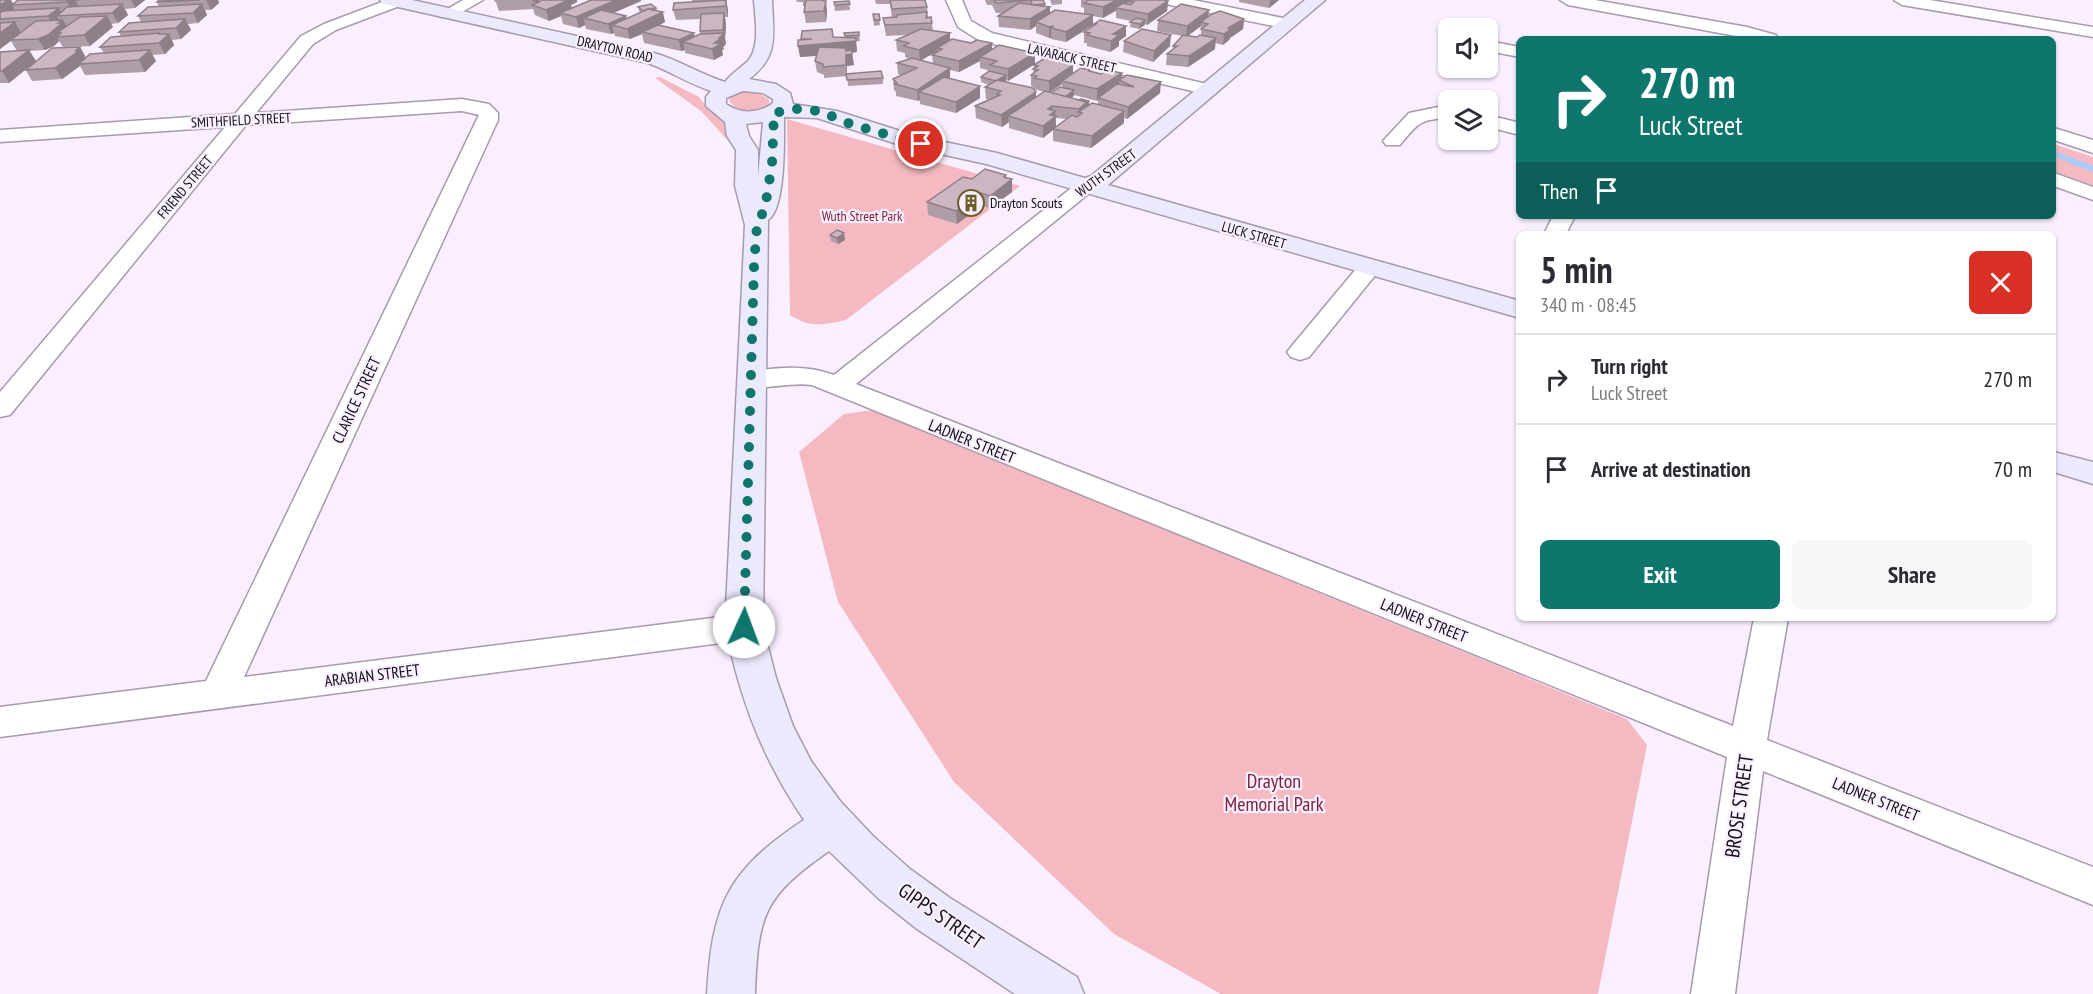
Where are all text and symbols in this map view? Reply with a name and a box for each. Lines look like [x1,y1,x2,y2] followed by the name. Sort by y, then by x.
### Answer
[1438,18,1498,150] map controls
[1438,18,1498,78] button: sound
[575,32,655,66] street label: DRAYTON ROAD
[1026,39,1119,77] street label: LAVARACK STREET
[1639,55,1736,110] text: 270 m
[1540,60,1618,138] icon: right
[1438,90,1498,150] button: layers
[190,108,292,132] street label: SMITHFIELD STREET
[1639,108,1743,142] text: Luck Street
[895,118,946,169] pin
[904,127,937,160] icon: arrive
[1072,145,1140,201] street label: WUTH STREET
[153,151,217,222] street label: FRIEND STREET
[1590,174,1623,207] icon: arrive
[1540,177,1578,205] text: Then
[956,188,986,218] building icon: Drayton Scouts
[990,194,1063,212] place label: Drayton Scouts
[822,207,903,225] park label: Wuth Street Park
[1220,217,1289,253] street label: LUCK STREET
[1540,246,1613,293] text: 5 min
[1969,251,2032,314] button: close
[1540,292,1637,318] text: 340 m · 08:45
[1591,352,1668,380] text: Turn right
[327,354,385,446] street label: CLARICE STREET
[1540,363,1573,396] icon: right
[1983,365,2032,393] text: 270 m
[1591,380,1668,406] text: Luck Street
[926,415,1018,467] street label: LADNER STREET
[1540,453,1573,486] icon: arrive
[1591,455,1751,483] text: Arrive at destination
[1993,455,2032,483] text: 70 m
[1540,540,1780,609] button: Exit
[1792,540,2032,609] button: Share
[1378,594,1470,646] street label: LADNER STREET
[712,595,776,659] position arrow
[323,659,421,691] street label: ARABIAN STREET
[1719,753,1759,859] street label: BROSE STREET
[1224,768,1324,817] park label: Drayton Memorial Park
[1830,773,1922,825] street label: LADNER STREET
[893,877,989,955] street label: GIPPS STREET

